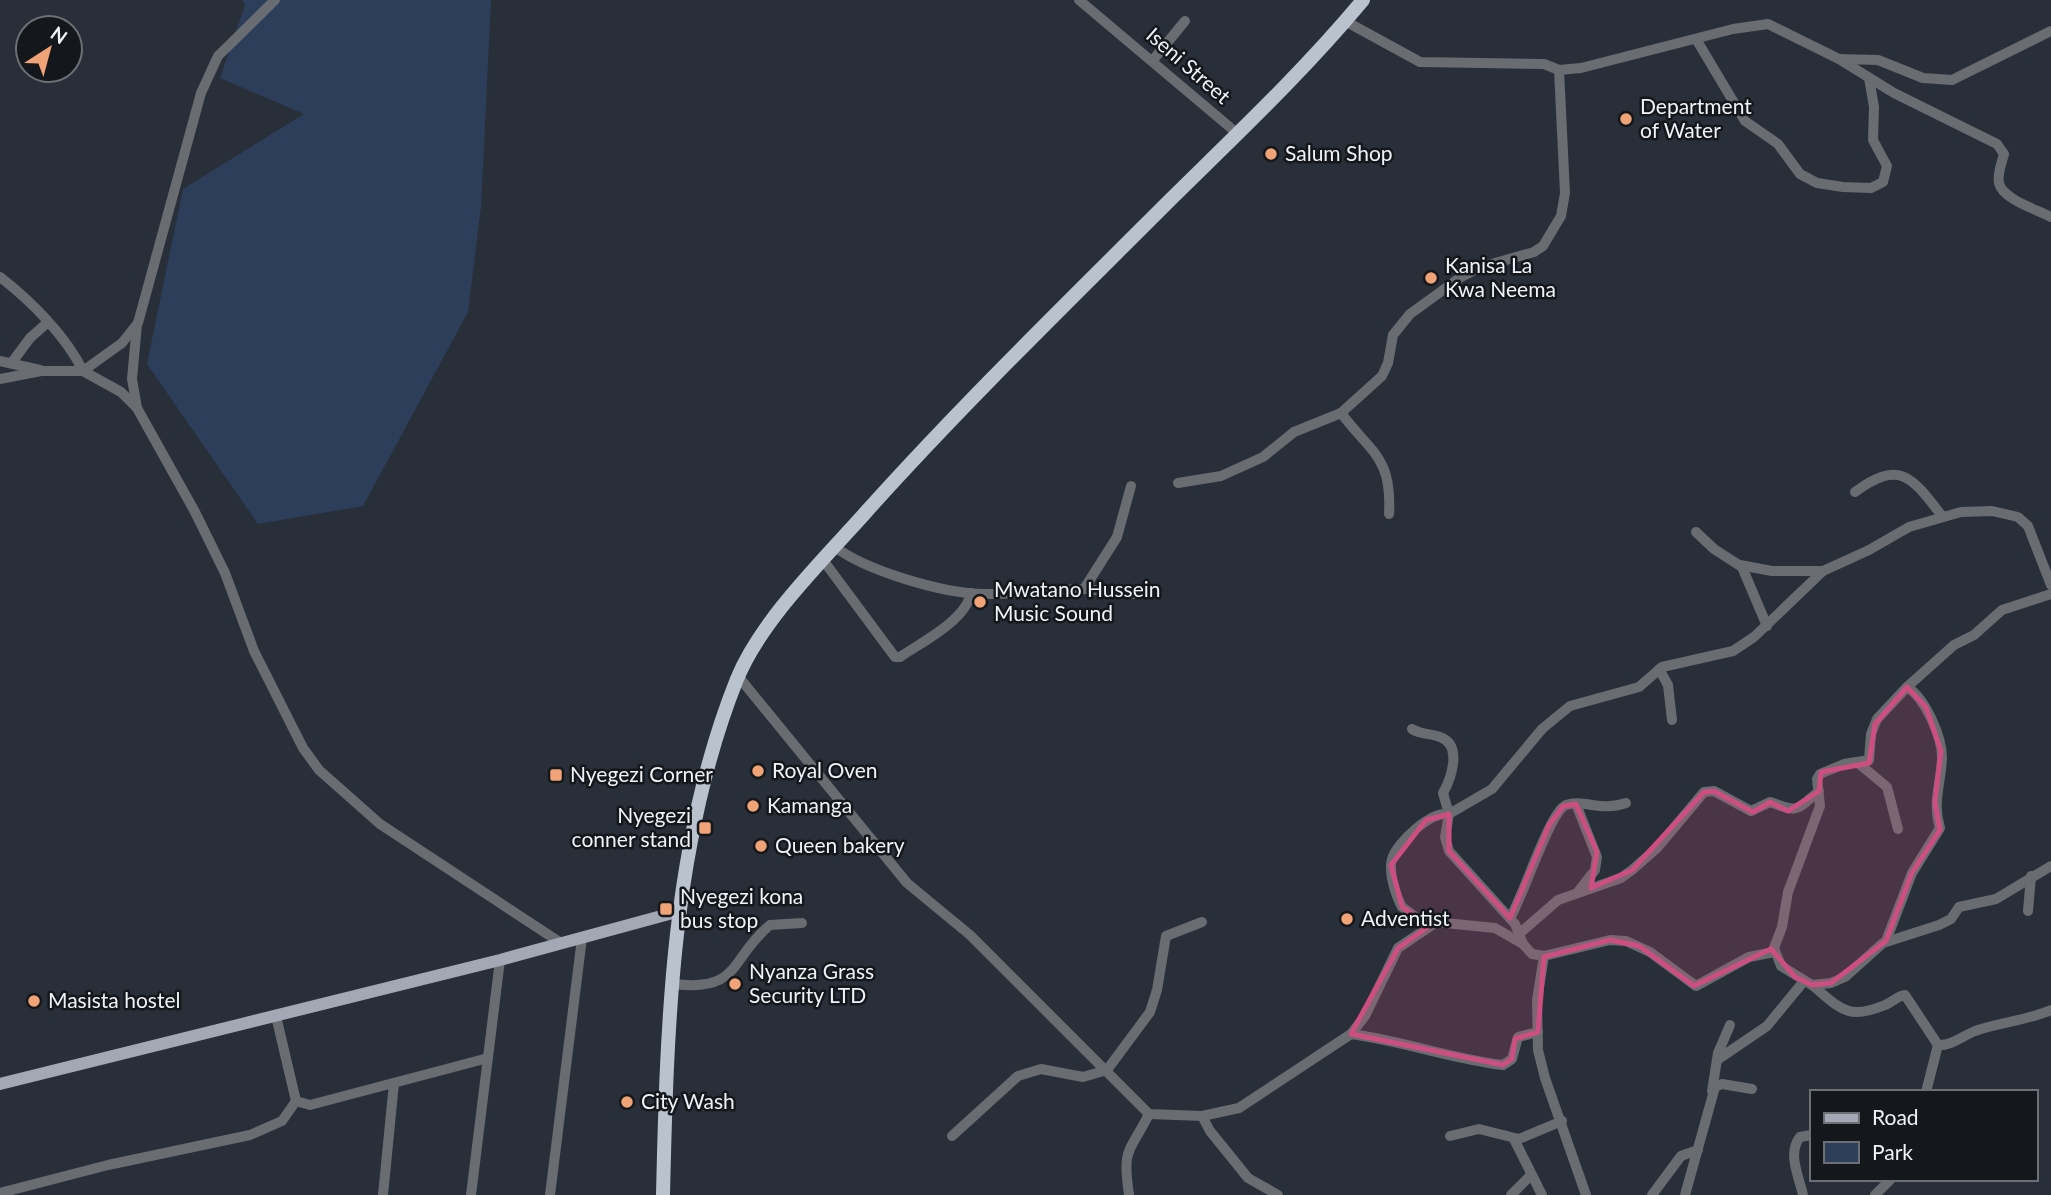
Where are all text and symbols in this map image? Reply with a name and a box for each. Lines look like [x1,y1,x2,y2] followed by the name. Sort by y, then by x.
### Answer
[14,14,84,84] north arrow
[47,21,72,48] text: N
[1142,22,1236,108] street label: Iseni Street
[1640,93,1752,142] place label: Department of Water
[1618,111,1634,127] marker: Department of Water
[1285,140,1393,165] place label: Salum Shop
[1263,146,1279,162] marker: Salum Shop
[1445,252,1556,301] place label: Kanisa La Kwa Neema
[1423,270,1439,286] marker: Kanisa La Kwa Neema
[994,576,1161,625] place label: Mwatano Hussein Music Sound
[972,594,988,610] marker: Mwatano Hussein Music Sound
[772,757,878,782] place label: Royal Oven
[570,761,713,786] place label: Nyegezi Corner
[750,763,766,779] marker: Royal Oven
[548,767,564,783] marker: Nyegezi Corner
[767,792,852,817] place label: Kamanga
[745,798,761,814] marker: Kamanga
[572,802,691,851] place label: Nyegezi conner stand
[697,820,713,836] marker: Nyegezi conner stand
[775,832,905,857] place label: Queen bakery
[753,838,769,854] marker: Queen bakery
[680,883,803,932] place label: Nyegezi kona bus stop
[658,901,674,917] marker: Nyegezi kona bus stop
[1361,905,1450,930] place label: Adventist
[1339,911,1355,927] marker: Adventist
[749,958,874,1007] place label: Nyanza Grass Security LTD
[727,976,743,992] marker: Nyanza Grass Security LTD
[48,987,180,1012] place label: Masista hostel
[26,993,42,1009] marker: Masista hostel
[641,1088,735,1113] place label: City Wash
[1810,1090,2037,1181] legend
[619,1094,635,1110] marker: City Wash
[1872,1104,1919,1129] text: Road
[1872,1139,1913,1164] text: Park

